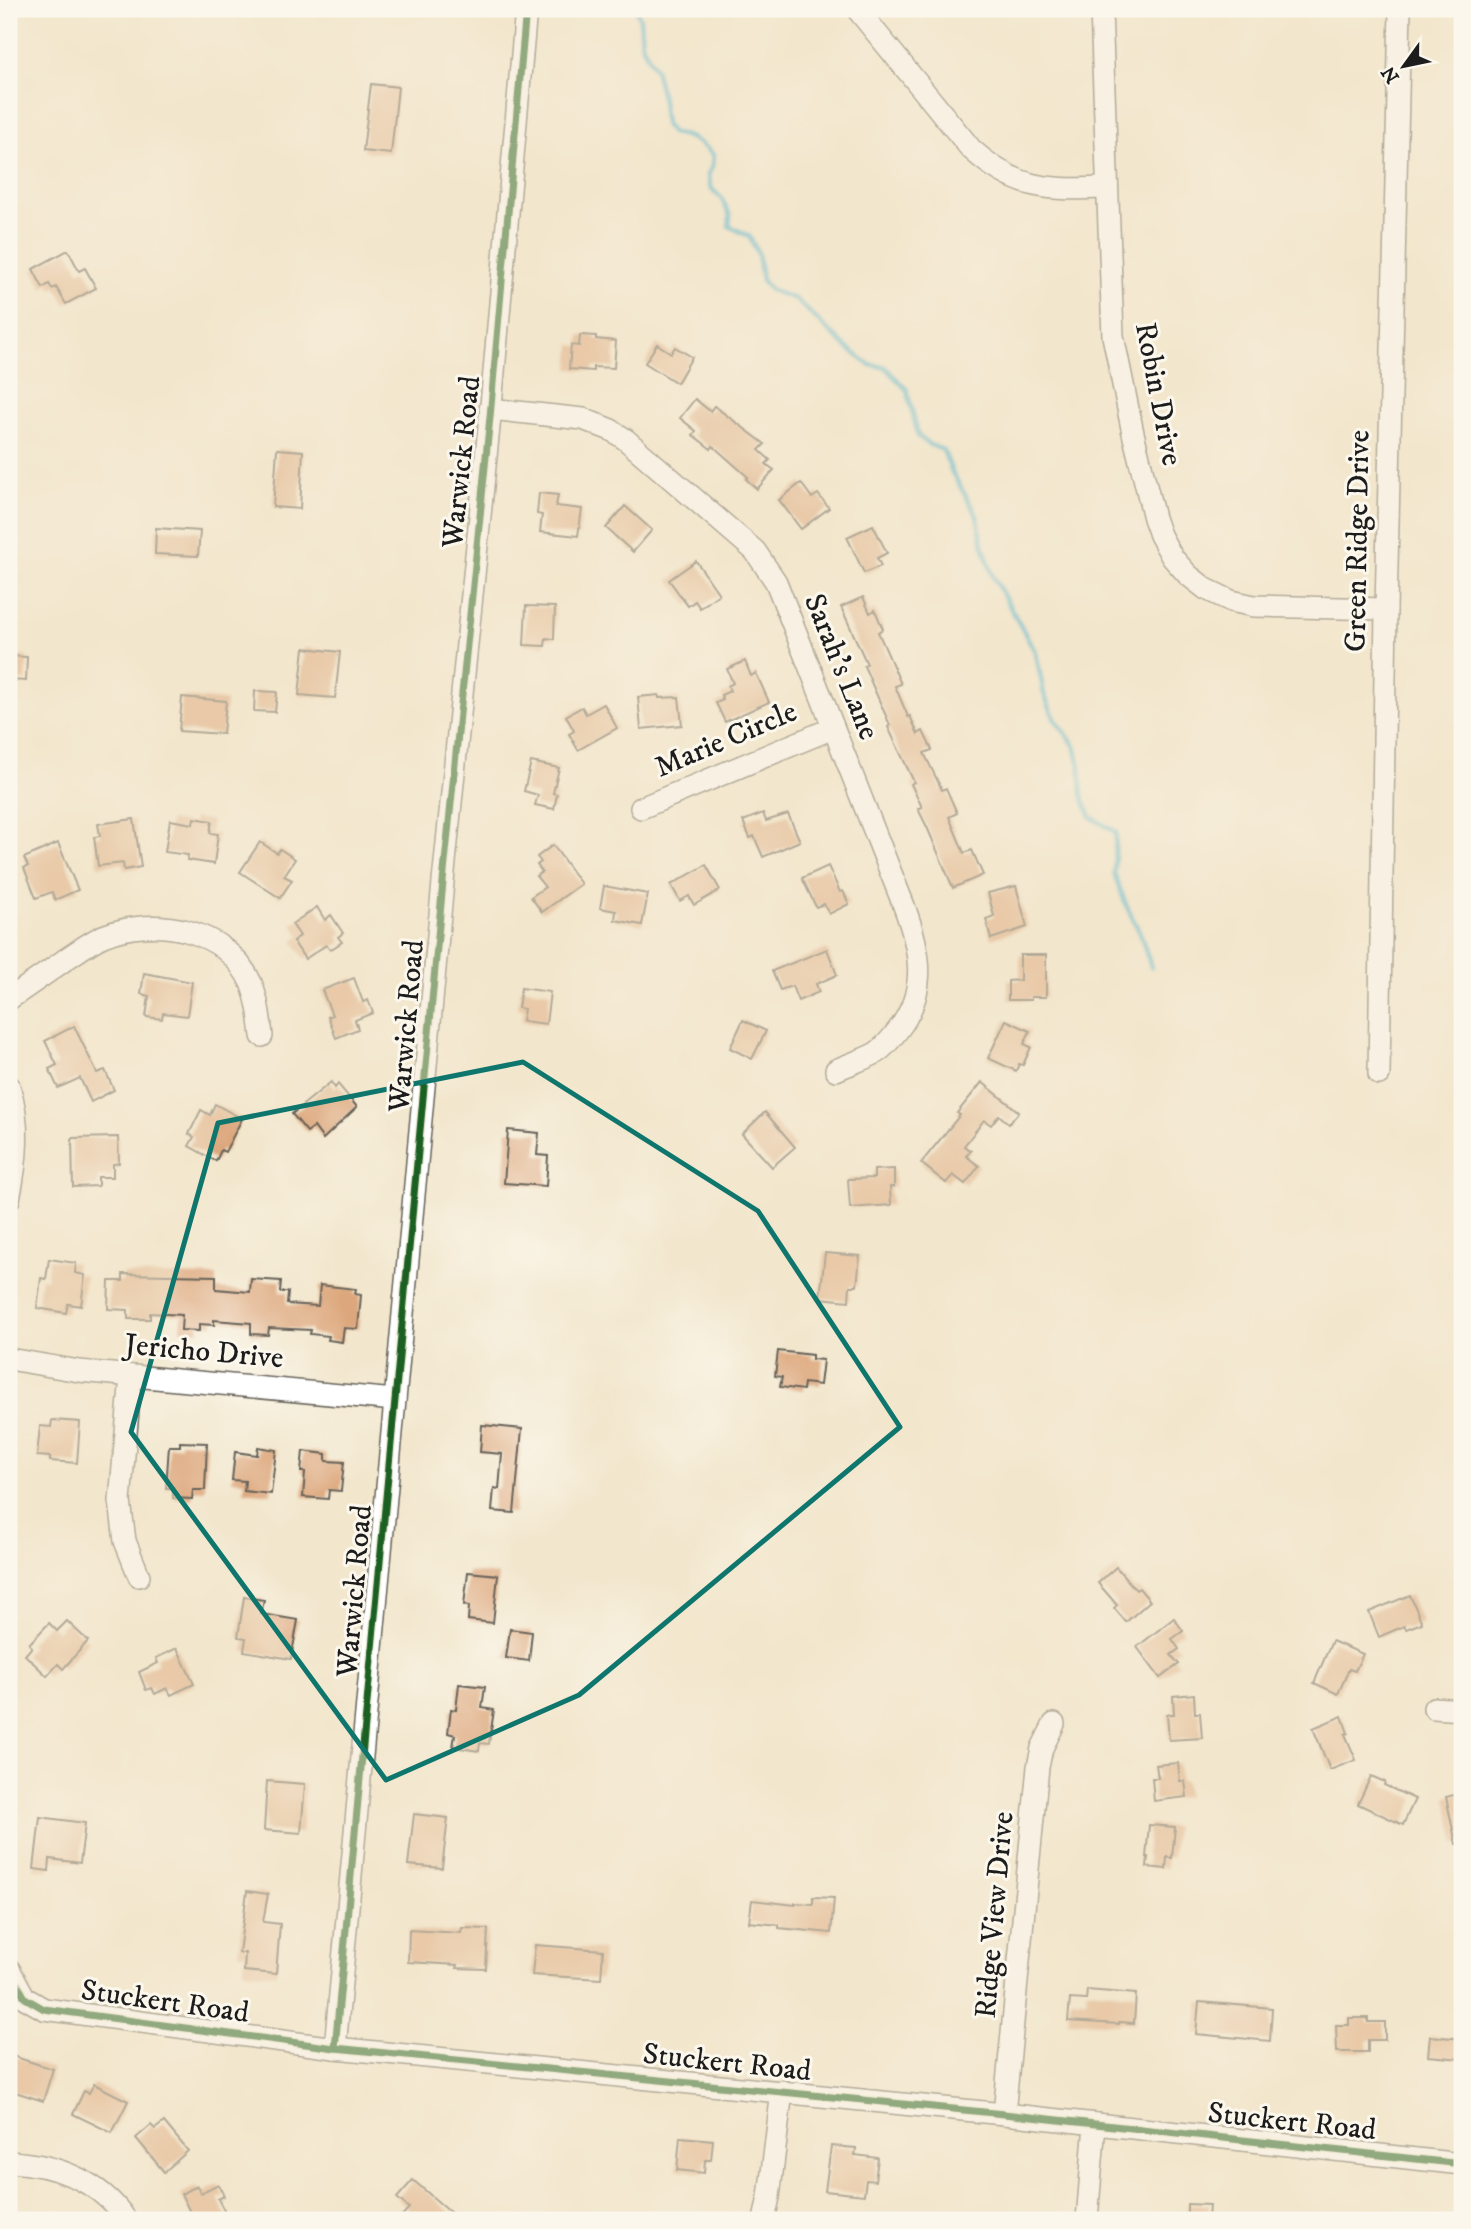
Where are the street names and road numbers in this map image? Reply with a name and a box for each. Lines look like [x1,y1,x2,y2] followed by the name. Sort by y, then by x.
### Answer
[1126,319,1190,469] street label: Robin Drive
[434,374,489,551] street label: Warwick Road
[1338,430,1378,652] street label: Green Ridge Drive
[795,589,887,745] street label: Sarah's Lane
[649,694,803,786] street label: Marie Circle
[381,938,433,1115] street label: Warwick Road
[120,1326,285,1377] street label: Jericho Drive
[329,1503,381,1680] street label: Warwick Road
[968,1810,1022,2020] street label: Ridge View Drive
[79,1972,251,2032] street label: Stuckert Road
[641,2036,813,2090] street label: Stuckert Road
[1206,2095,1378,2149] street label: Stuckert Road

